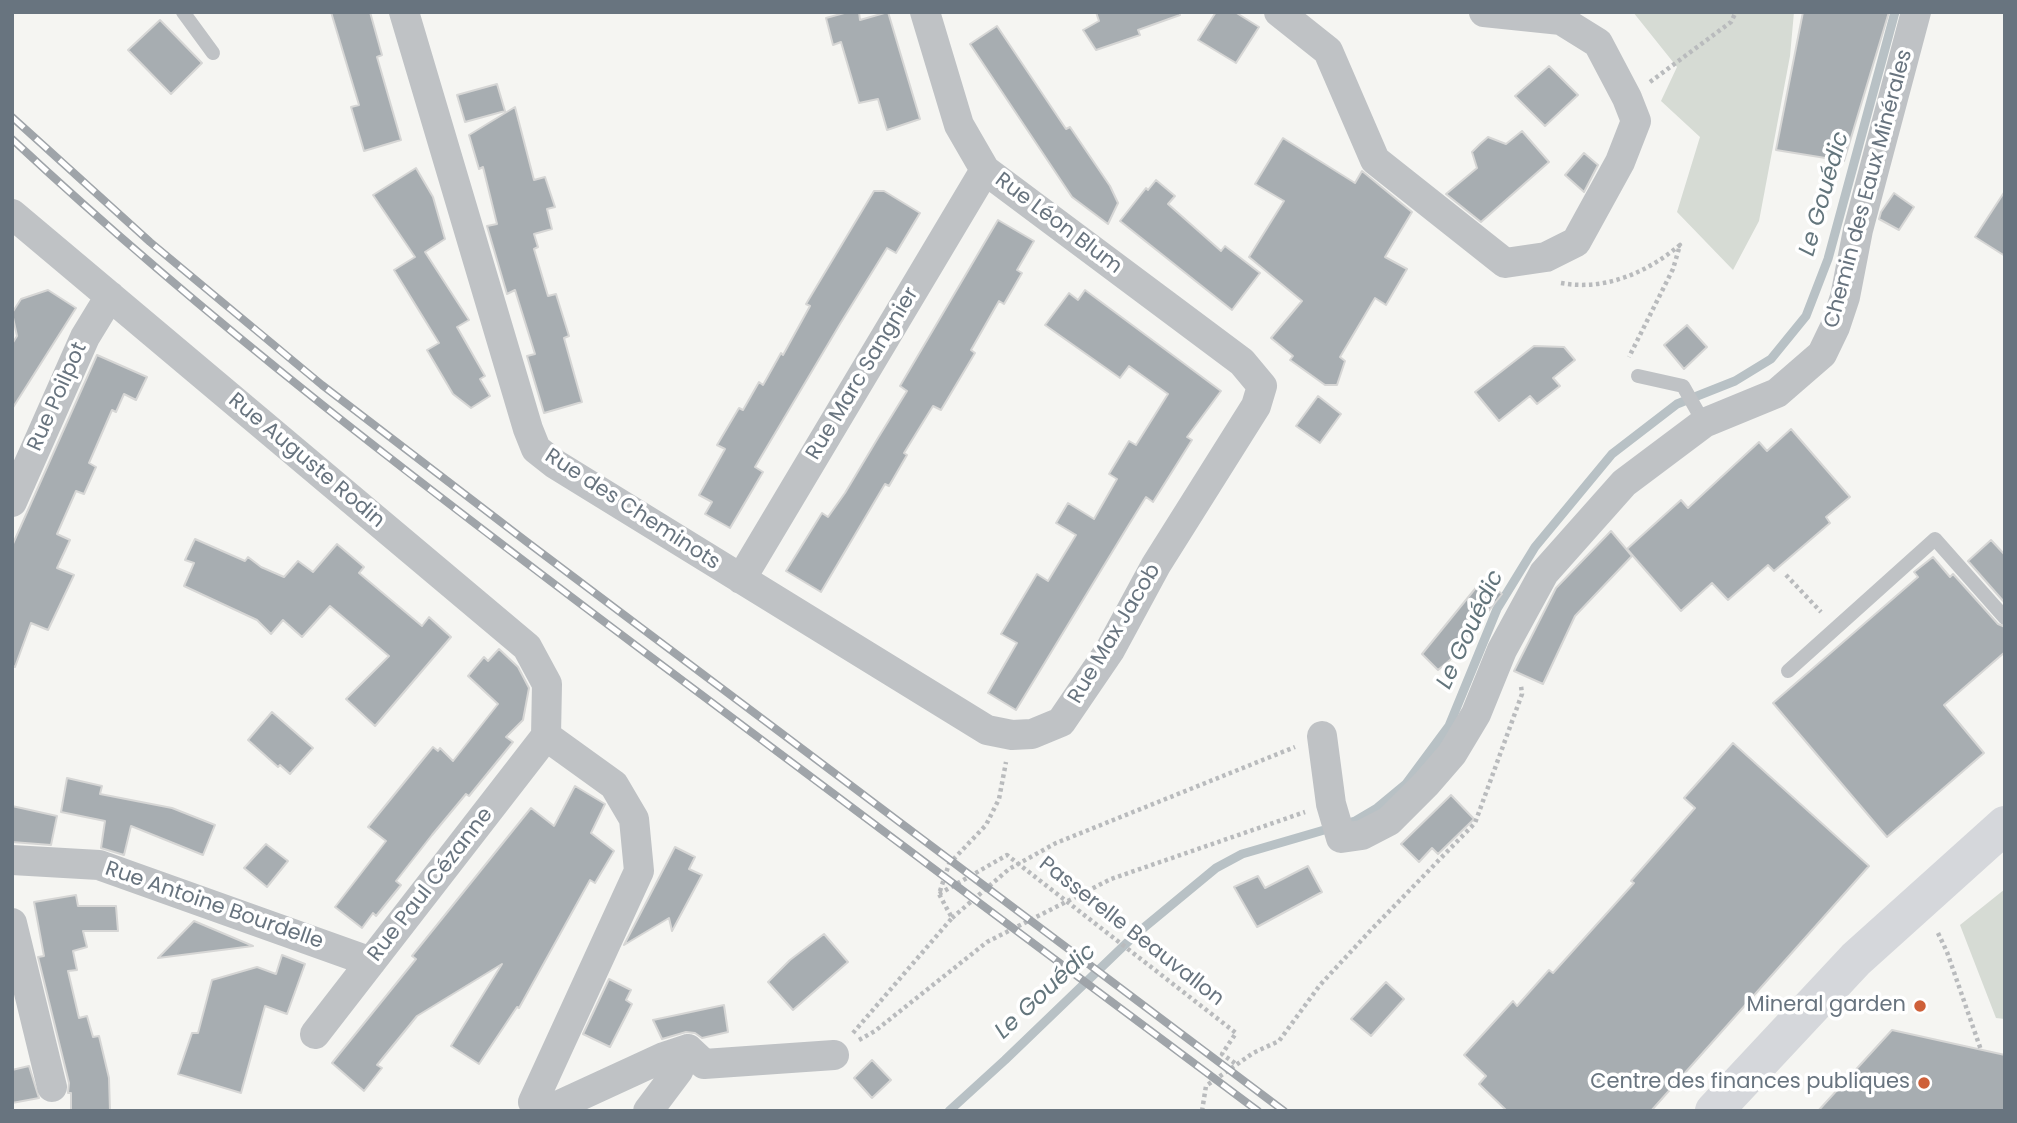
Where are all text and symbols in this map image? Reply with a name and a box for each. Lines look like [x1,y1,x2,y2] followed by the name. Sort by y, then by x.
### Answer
[1820,47,1918,331] street label: Chemin des Eaux Minérales
[1794,129,1856,259] water label: Le Gouédic
[990,168,1126,280] street label: Rue Léon Blum
[801,283,925,465] street label: Rue Marc Sangnier
[23,339,93,455] street label: Rue Poilpot
[223,388,389,534] street label: Rue Auguste Rodin
[540,444,724,576] street label: Rue des Cheminots
[1063,560,1167,708] street label: Rue Max Jacob
[1431,566,1511,694] water label: Le Gouédic
[363,803,499,967] street label: Rue Paul Cézanne
[1033,852,1229,1012] street label: Passerelle Beauvallon
[102,857,326,955] street label: Rue Antoine Bourdelle
[990,938,1102,1046] water label: Le Gouédic
[1747,993,1906,1019] place label: Mineral garden
[1912,998,1928,1014] marker: Mineral garden
[1590,1070,1910,1096] place label: Centre des finances publiques
[1916,1075,1932,1091] marker: Centre des finances publiques

